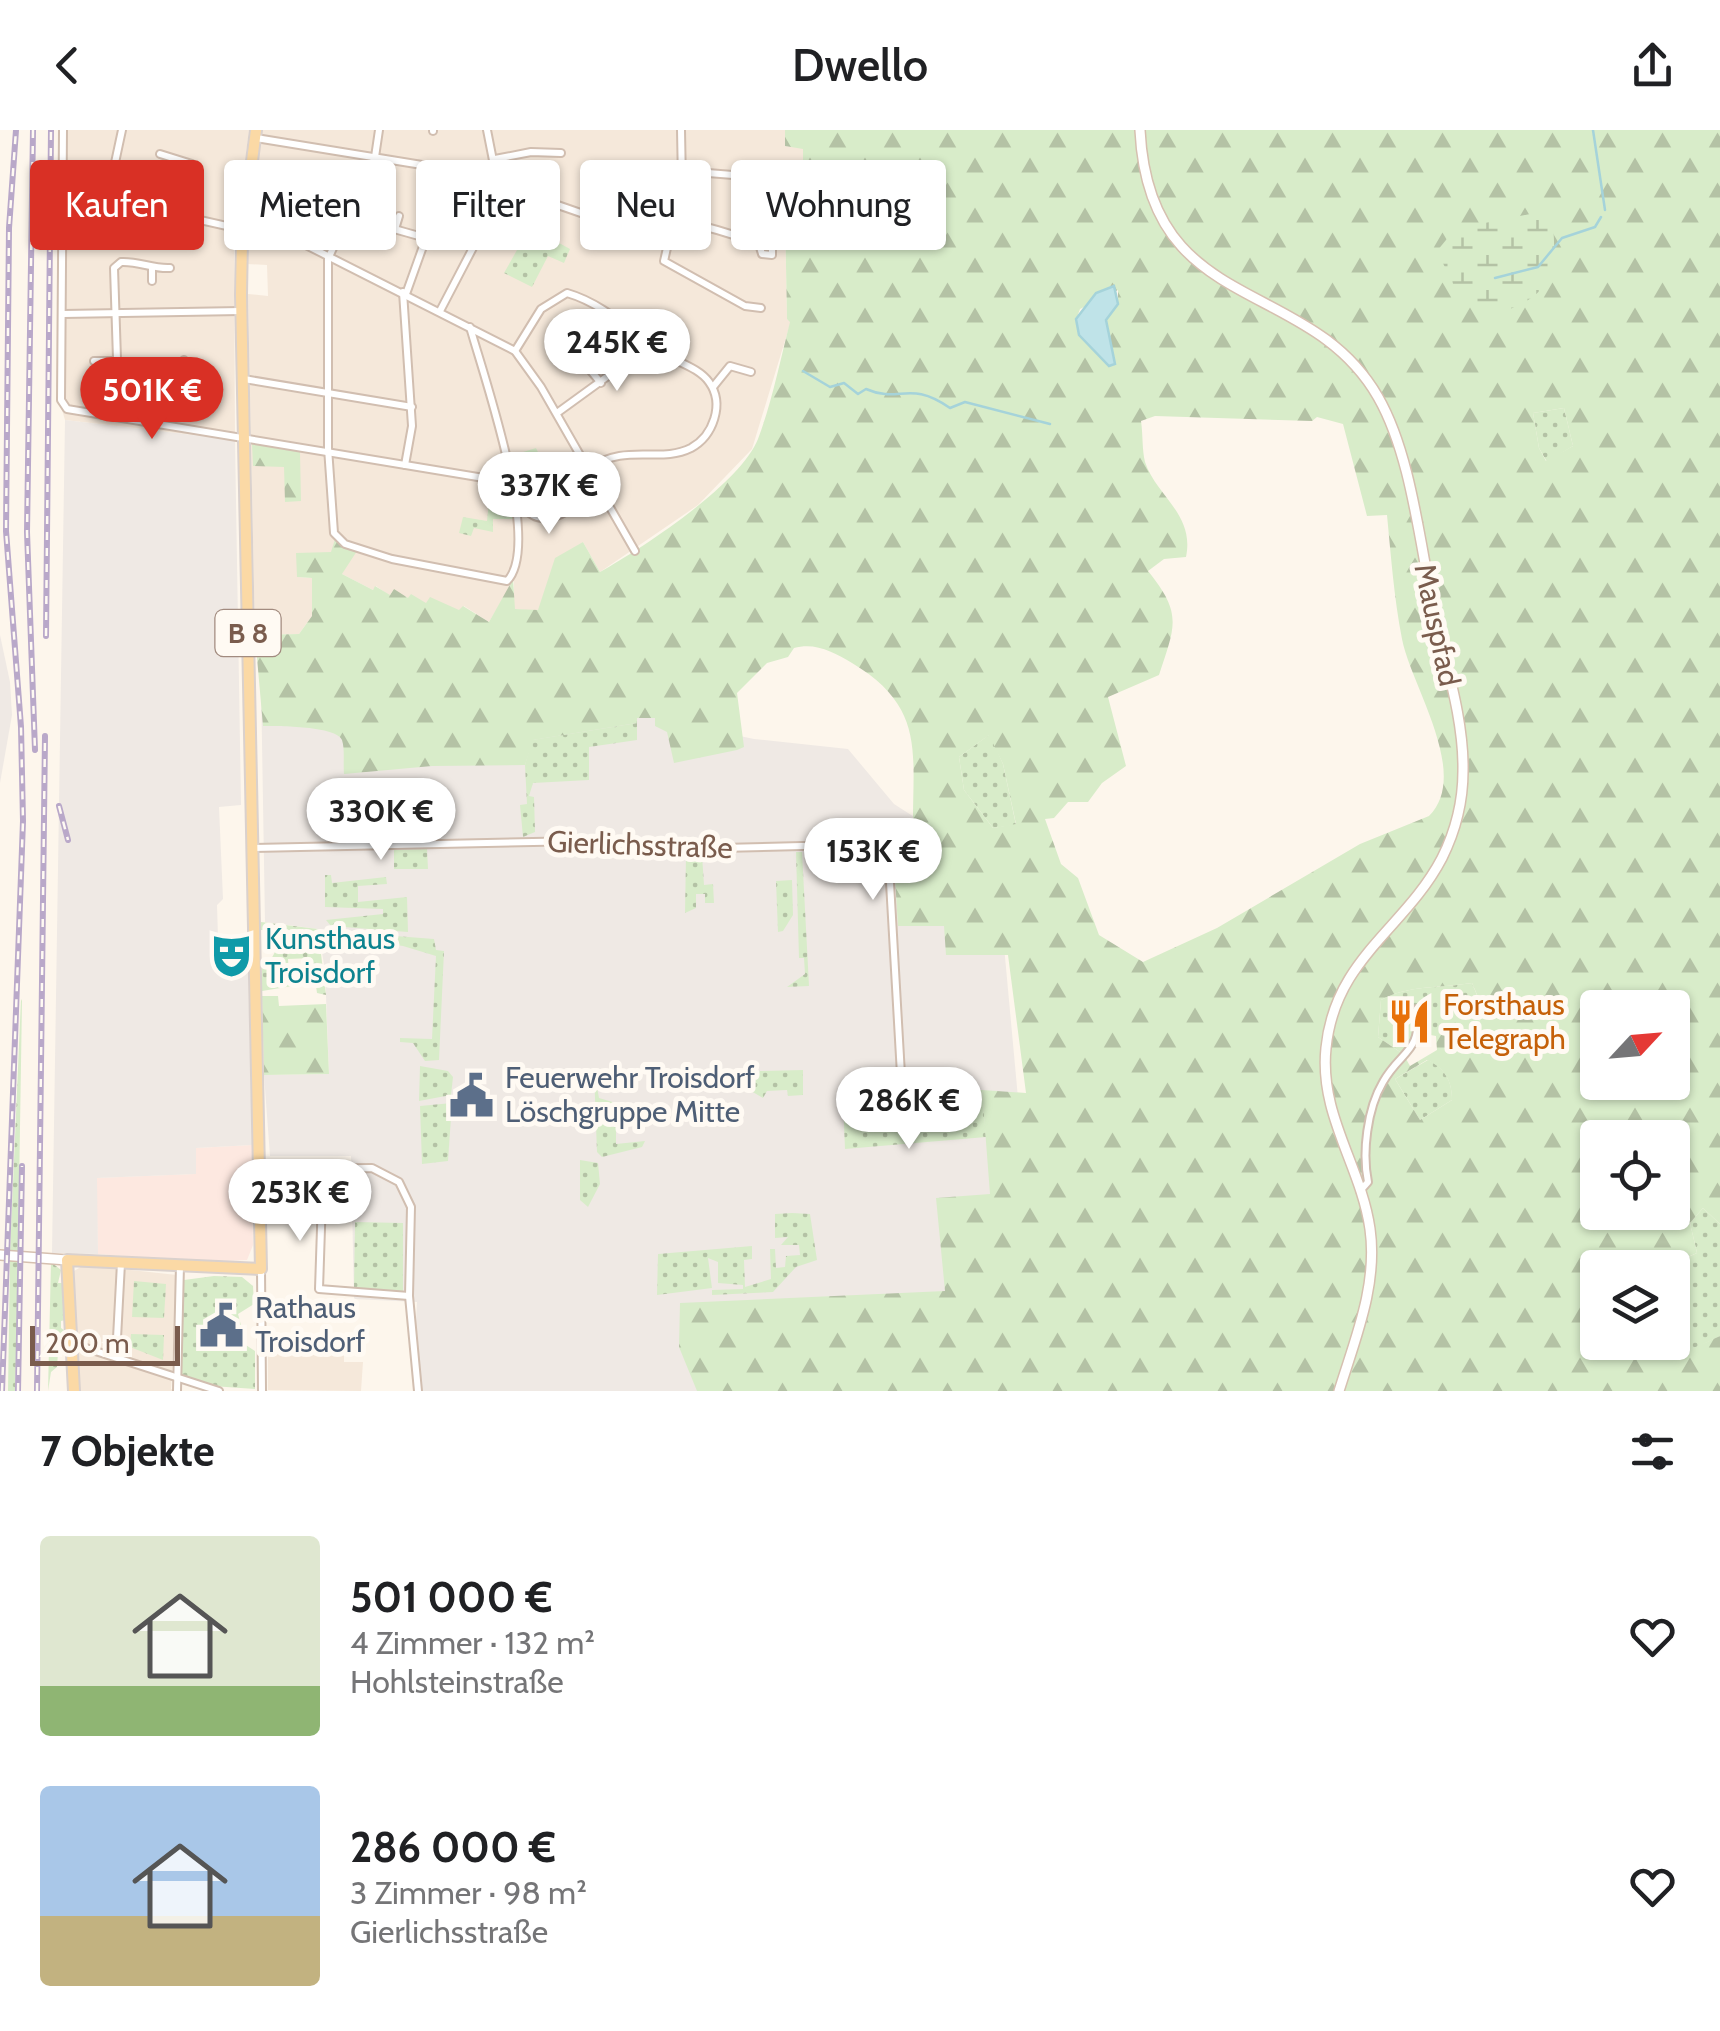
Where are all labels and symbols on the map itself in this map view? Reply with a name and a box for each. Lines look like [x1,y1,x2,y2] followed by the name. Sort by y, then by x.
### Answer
[536,309,698,394] pin: 245K €
[71,357,233,442] pin: 501K €
[468,452,630,537] pin: 337K €
[1406,560,1468,689] street label: Mauspfad
[216,610,280,656] road number: B 8
[300,778,462,863] pin: 330K €
[792,818,954,903] pin: 153K €
[547,823,733,866] street label: Gierlichsstraße
[265,920,395,991] place label: Kunsthaus Troisdorf
[208,932,256,980] theatre icon: Kunsthaus Troisdorf
[1443,986,1566,1057] place label: Forsthaus Telegraph
[1580,990,1690,1100] north arrow
[1386,998,1434,1046] restaurant icon: Forsthaus Telegraph
[505,1059,755,1130] place label: Feuerwehr Troisdorf Löschgruppe Mitte
[828,1067,990,1152] pin: 286K €
[448,1071,496,1119] public building icon: Feuerwehr Troisdorf Löschgruppe Mitte
[219,1159,381,1244] pin: 253K €
[255,1289,365,1360] place label: Rathaus Troisdorf
[198,1301,246,1349] public building icon: Rathaus Troisdorf
[30,1321,180,1366] scale bar

